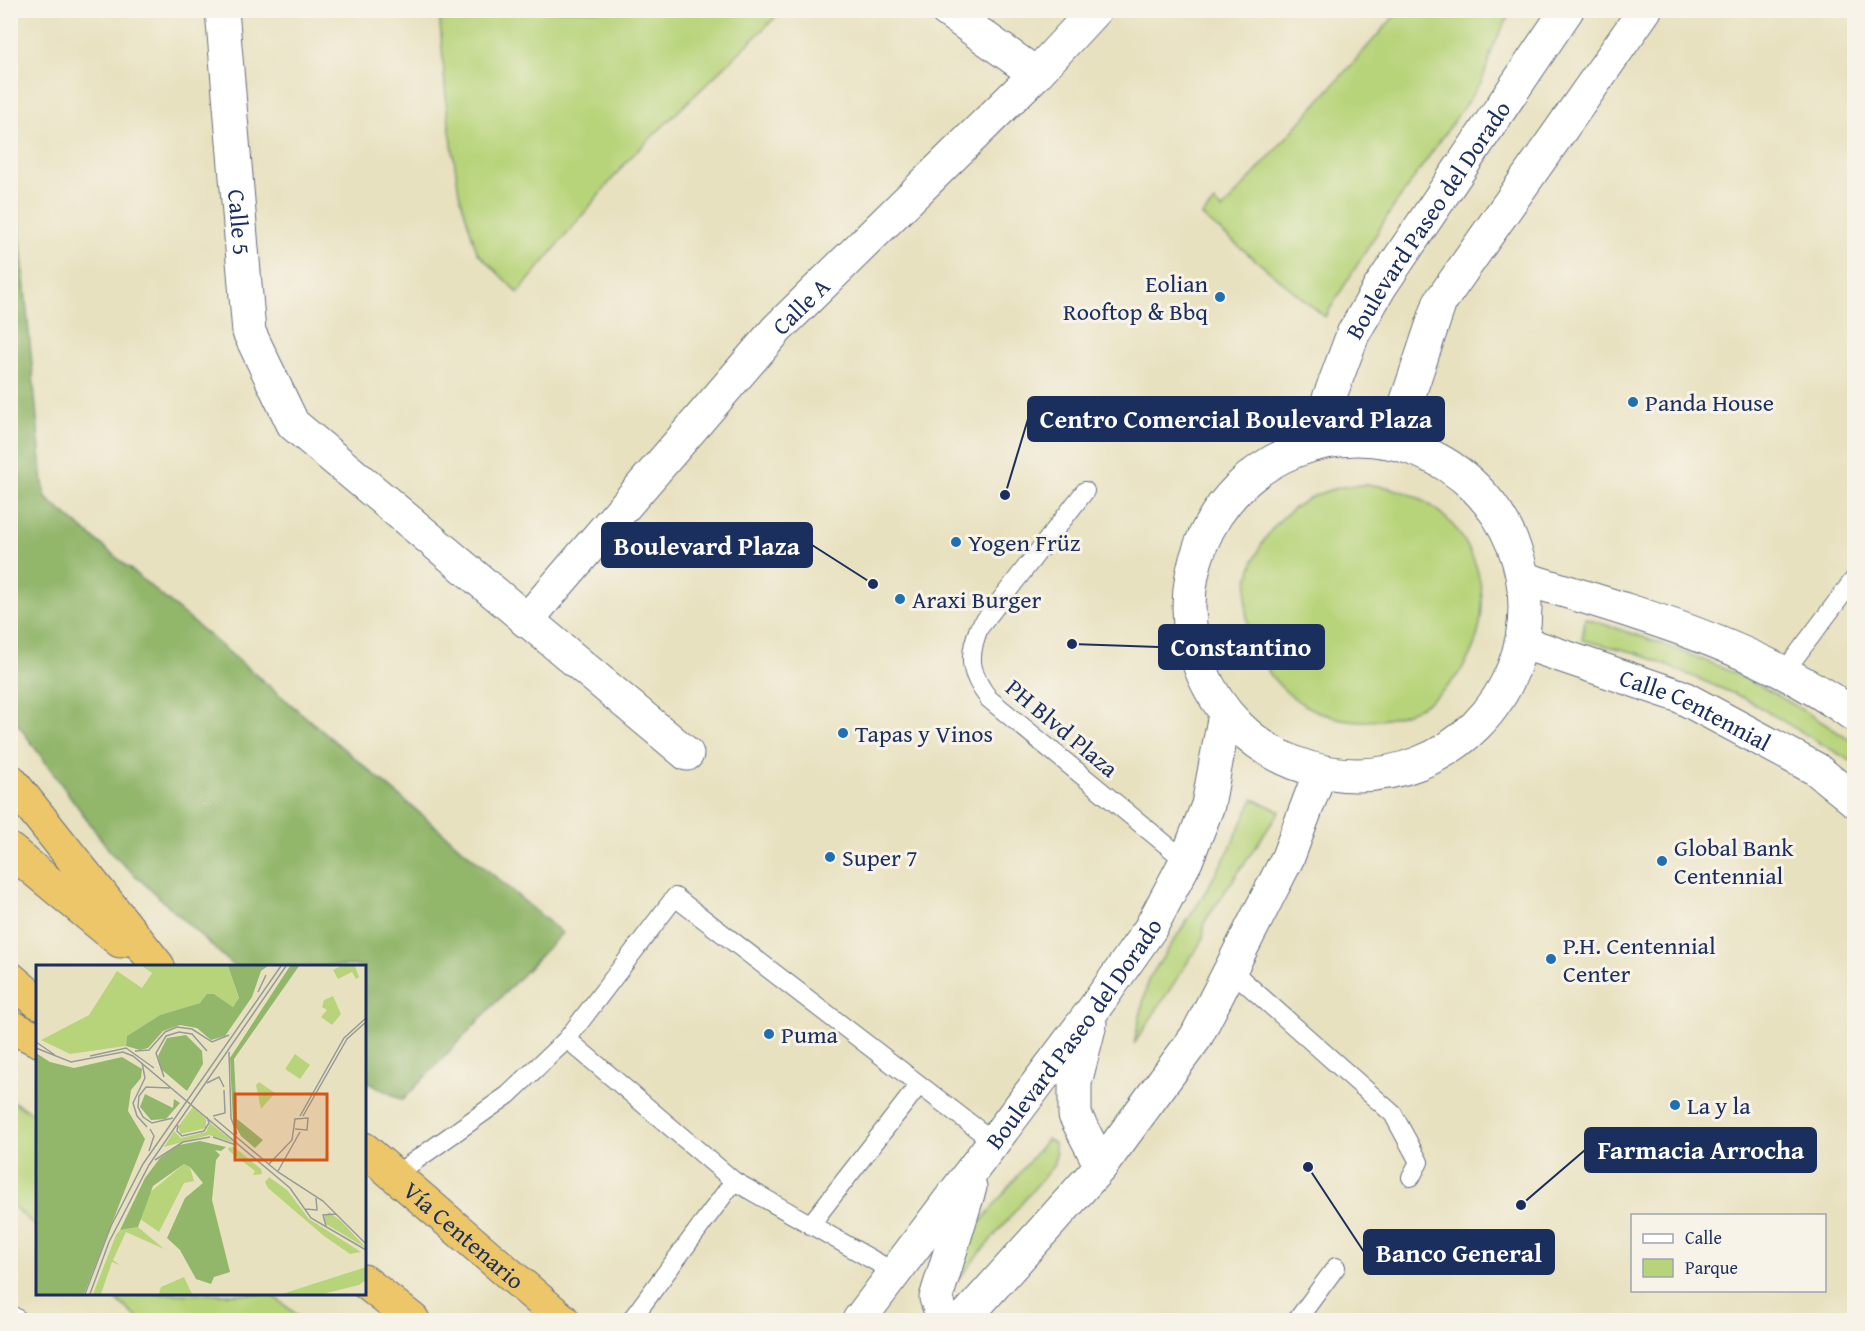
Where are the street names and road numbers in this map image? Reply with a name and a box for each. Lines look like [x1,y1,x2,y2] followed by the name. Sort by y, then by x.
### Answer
[1336,93,1519,345] street label: Boulevard Paseo del Dorado
[220,188,260,257] street label: Calle 5
[764,269,838,343] street label: Calle A
[1615,659,1778,759] street label: Calle Centennial
[998,670,1126,786] street label: PH Blvd Plaza
[977,912,1170,1156] street label: Boulevard Paseo del Dorado
[396,1173,533,1297] street label: Vía Centenario

